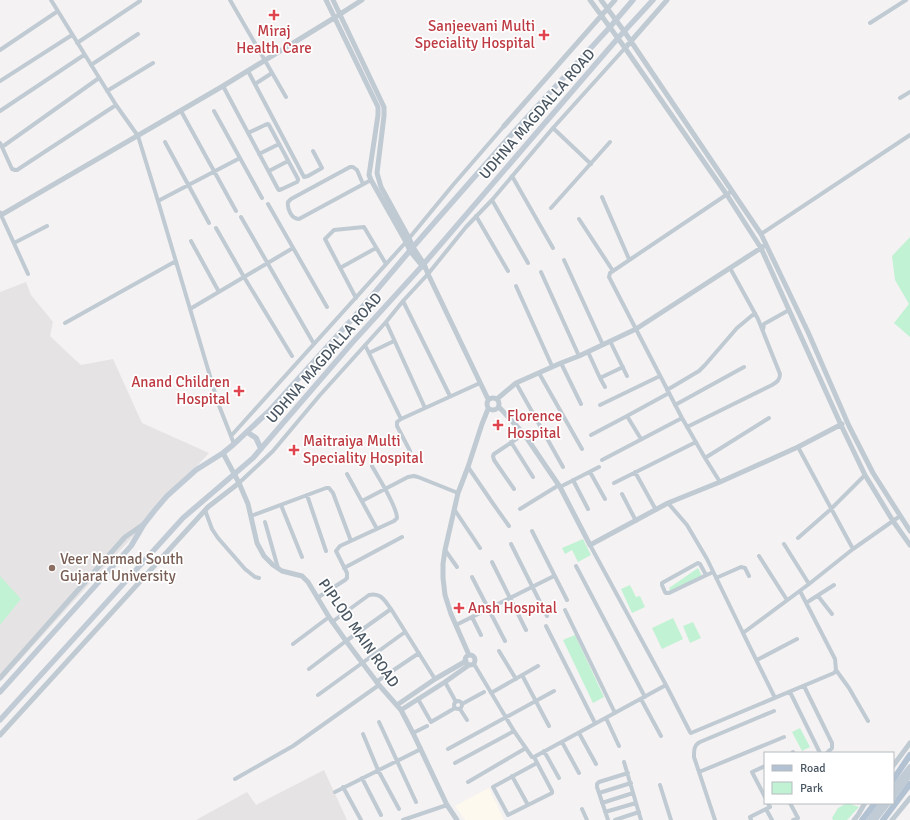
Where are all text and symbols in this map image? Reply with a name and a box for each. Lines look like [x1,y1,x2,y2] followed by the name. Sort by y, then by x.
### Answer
[268,9,280,21] marker: Miraj Health Care
[415,17,535,52] place label: Sanjeevani Multi Speciality Hospital
[236,22,312,57] place label: Miraj Health Care
[538,29,550,41] marker: Sanjeevani Multi Speciality Hospital
[475,45,599,183] street label: UDHNA MAGDALLA ROAD
[262,289,386,427] street label: UDHNA MAGDALLA ROAD
[131,373,230,408] place label: Anand Children Hospital
[233,385,245,397] marker: Anand Children Hospital
[507,407,562,442] place label: Florence Hospital
[492,419,504,431] marker: Florence Hospital
[303,432,423,467] place label: Maitraiya Multi Speciality Hospital
[288,444,300,456] marker: Maitraiya Multi Speciality Hospital
[60,550,184,585] place label: Veer Narmad South Gujarat University
[47,563,57,573] marker: Veer Narmad South Gujarat University
[315,575,403,691] street label: PIPLOD MAIN ROAD
[468,599,557,617] place label: Ansh Hospital
[453,602,465,614] marker: Ansh Hospital
[764,752,894,804] legend
[800,761,826,776] text: Road
[800,781,823,796] text: Park

